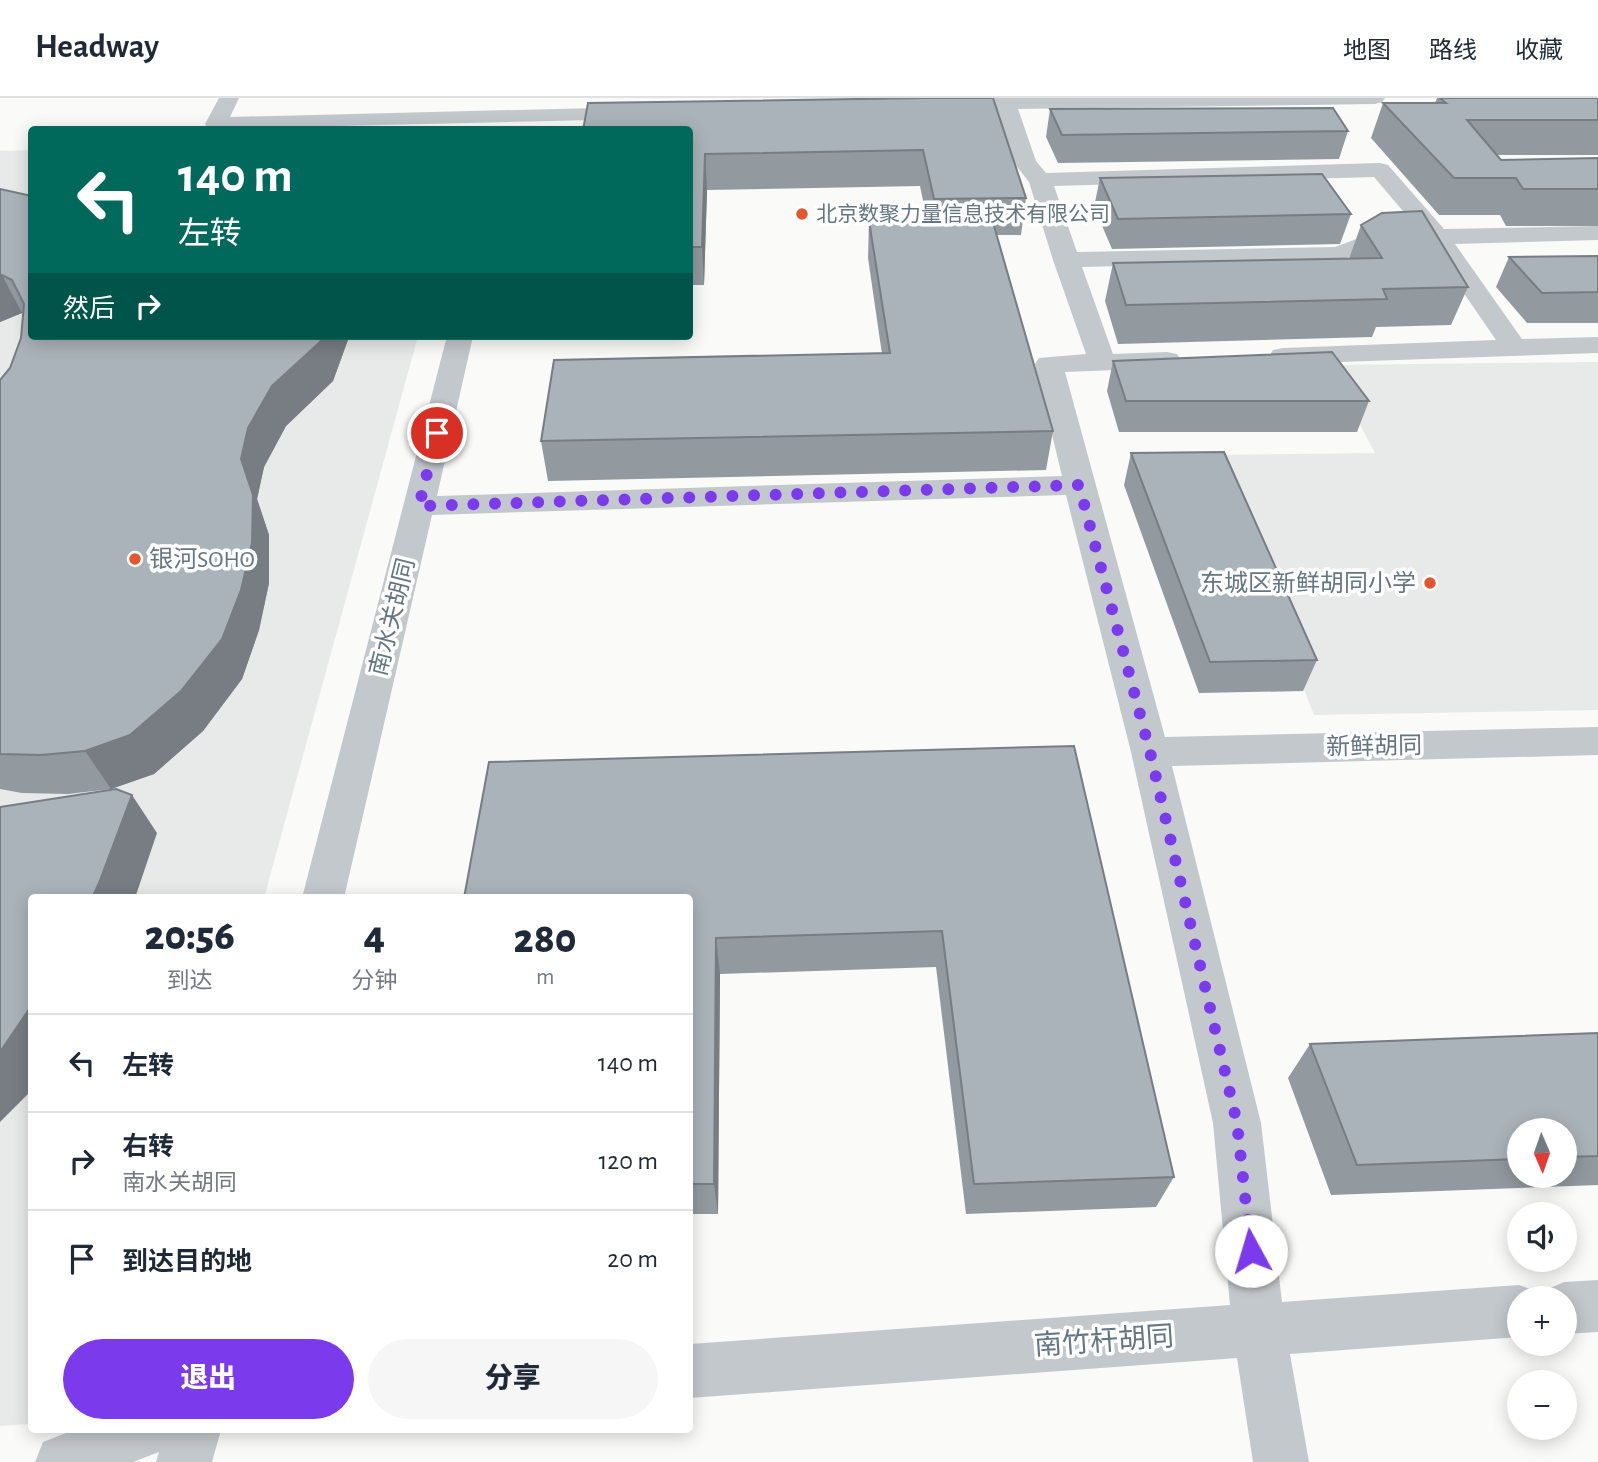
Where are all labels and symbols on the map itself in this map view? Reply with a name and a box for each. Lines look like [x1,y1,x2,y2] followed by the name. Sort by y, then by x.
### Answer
[816,202,1110,225] place label: 北京数聚力量信息技术有限公司
[794,206,810,222] marker: 北京数聚力量信息技术有限公司
[407,403,467,463] pin
[149,546,255,572] place label: 银河SOHO
[127,551,143,567] marker: 银河SOHO
[365,556,419,678] street label: 南水关胡同
[1200,570,1416,596] place label: 东城区新鲜胡同小学
[1422,575,1438,591] marker: 东城区新鲜胡同小学
[1326,732,1422,760] street label: 新鲜胡同
[1507,1118,1577,1188] north arrow
[1214,1214,1288,1288] position arrow
[1033,1321,1175,1361] street label: 南竹杆胡同

